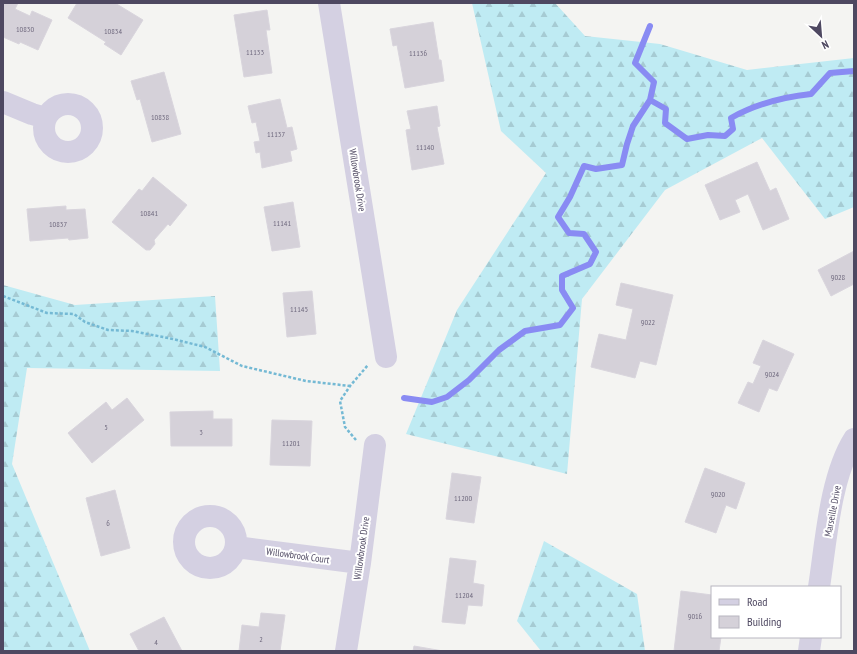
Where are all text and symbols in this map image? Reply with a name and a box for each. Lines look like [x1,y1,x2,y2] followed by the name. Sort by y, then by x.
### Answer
[801,16,841,56] north arrow
[16,24,34,34] house number: 10830
[104,26,122,36] house number: 10834
[820,37,831,53] text: N
[246,47,264,57] house number: 11133
[409,48,427,58] house number: 11136
[151,112,169,122] house number: 10838
[267,129,285,139] house number: 11137
[416,142,434,152] house number: 11140
[346,148,369,212] street label: Willowbrook Drive
[140,208,158,218] house number: 10841
[273,218,291,228] house number: 11141
[49,219,67,229] house number: 10837
[831,272,846,282] house number: 9028
[290,304,308,314] house number: 11145
[641,317,656,327] house number: 9022
[765,369,780,379] house number: 9024
[104,422,108,432] house number: 5
[199,427,203,437] house number: 3
[282,438,300,448] house number: 11201
[821,484,844,538] street label: Marseille Drive
[711,489,726,499] house number: 9020
[454,493,472,503] house number: 11200
[351,516,372,580] street label: Willowbrook Drive
[106,518,110,528] house number: 6
[265,545,331,566] street label: Willowbrook Court
[711,586,841,638] legend
[455,590,473,600] house number: 11204
[747,594,767,609] text: Road
[688,611,703,621] house number: 9016
[747,614,782,629] text: Building
[259,634,263,644] house number: 2
[154,637,158,647] house number: 4

